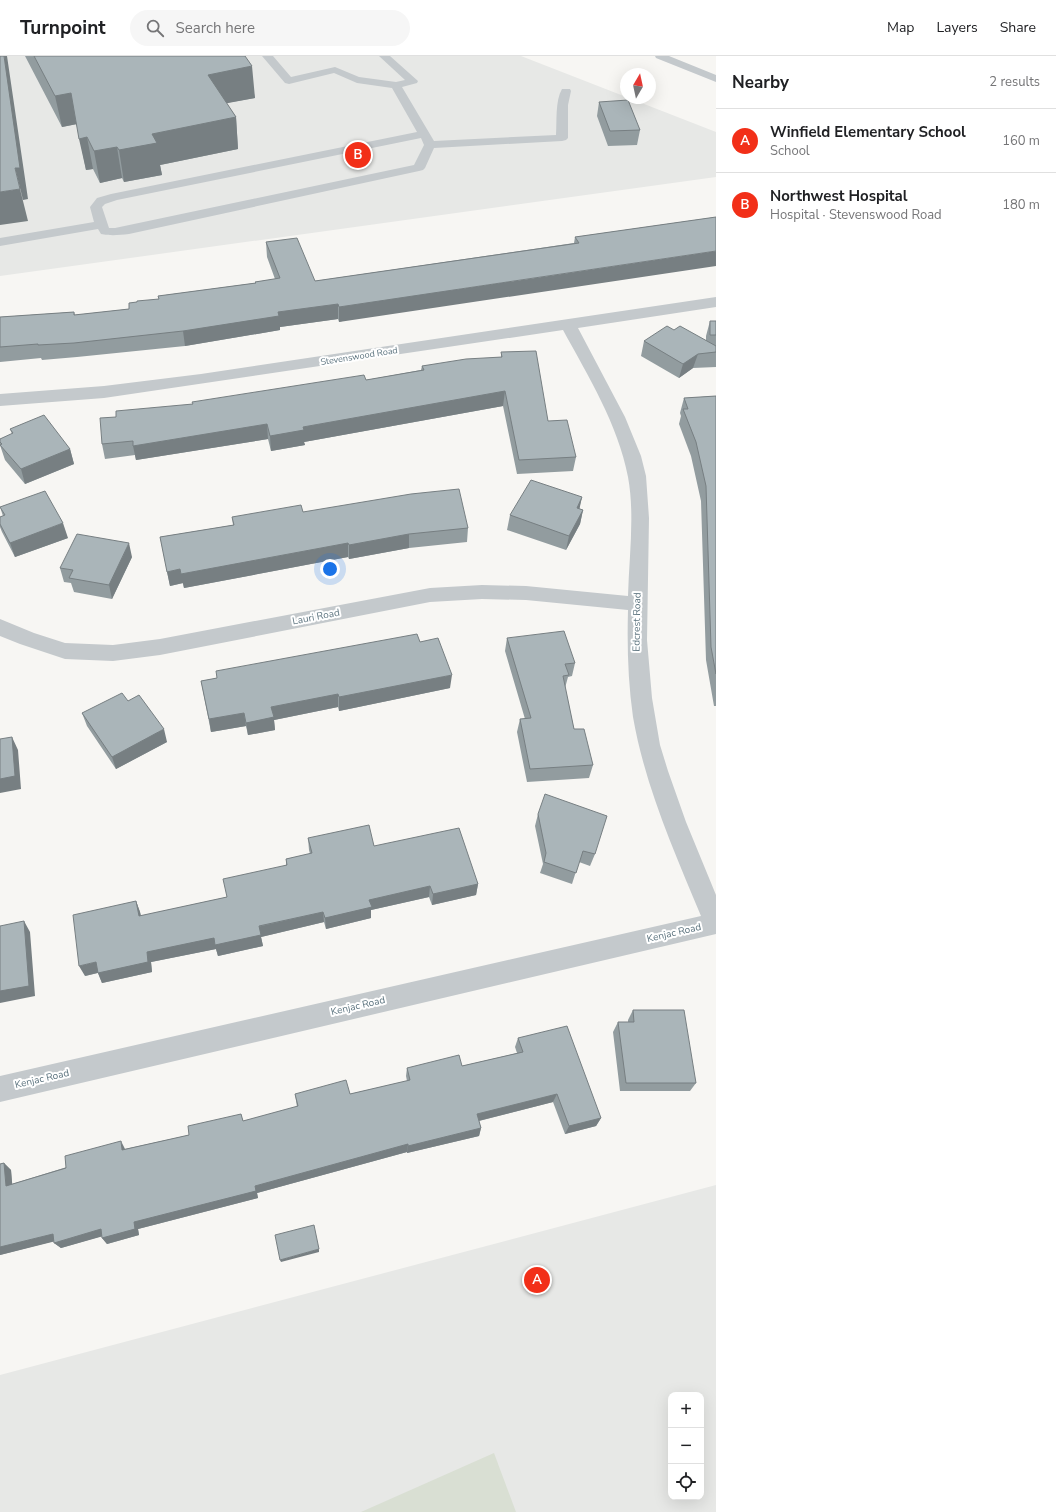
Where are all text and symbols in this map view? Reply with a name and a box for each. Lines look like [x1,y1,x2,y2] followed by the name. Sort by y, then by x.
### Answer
[130,10,410,46] search box
[20,15,106,41] text: Turnpoint
[144,17,166,39] icon: search
[176,18,255,38] text: Search here
[887,18,914,37] text: Map
[936,18,978,37] text: Layers
[1000,18,1036,37] text: Share
[620,68,656,104] north arrow
[732,71,789,94] text: Nearby
[989,73,1040,91] text: 2 results
[770,122,966,142] text: Winfield Elementary School
[740,132,750,150] text: A
[1002,132,1040,150] text: 160 m
[345,140,371,170] pin: B
[770,142,810,160] text: School
[770,186,908,206] text: Northwest Hospital
[741,196,749,214] text: B
[1002,196,1040,214] text: 180 m
[770,206,942,224] text: Hospital · Stevenswood Road
[320,344,398,368] street label: Stevenswood Road
[320,559,340,579] your location
[629,592,645,652] street label: Edcrest Road
[291,606,341,628] street label: Lauri Road
[646,920,703,946] street label: Kenjac Road
[330,993,387,1019] street label: Kenjac Road
[14,1066,71,1092] street label: Kenjac Road
[524,1265,550,1295] pin: A
[668,1392,704,1500] map controls
[668,1392,704,1428] button: +
[668,1428,704,1464] button: −
[668,1464,704,1500] button: locate

